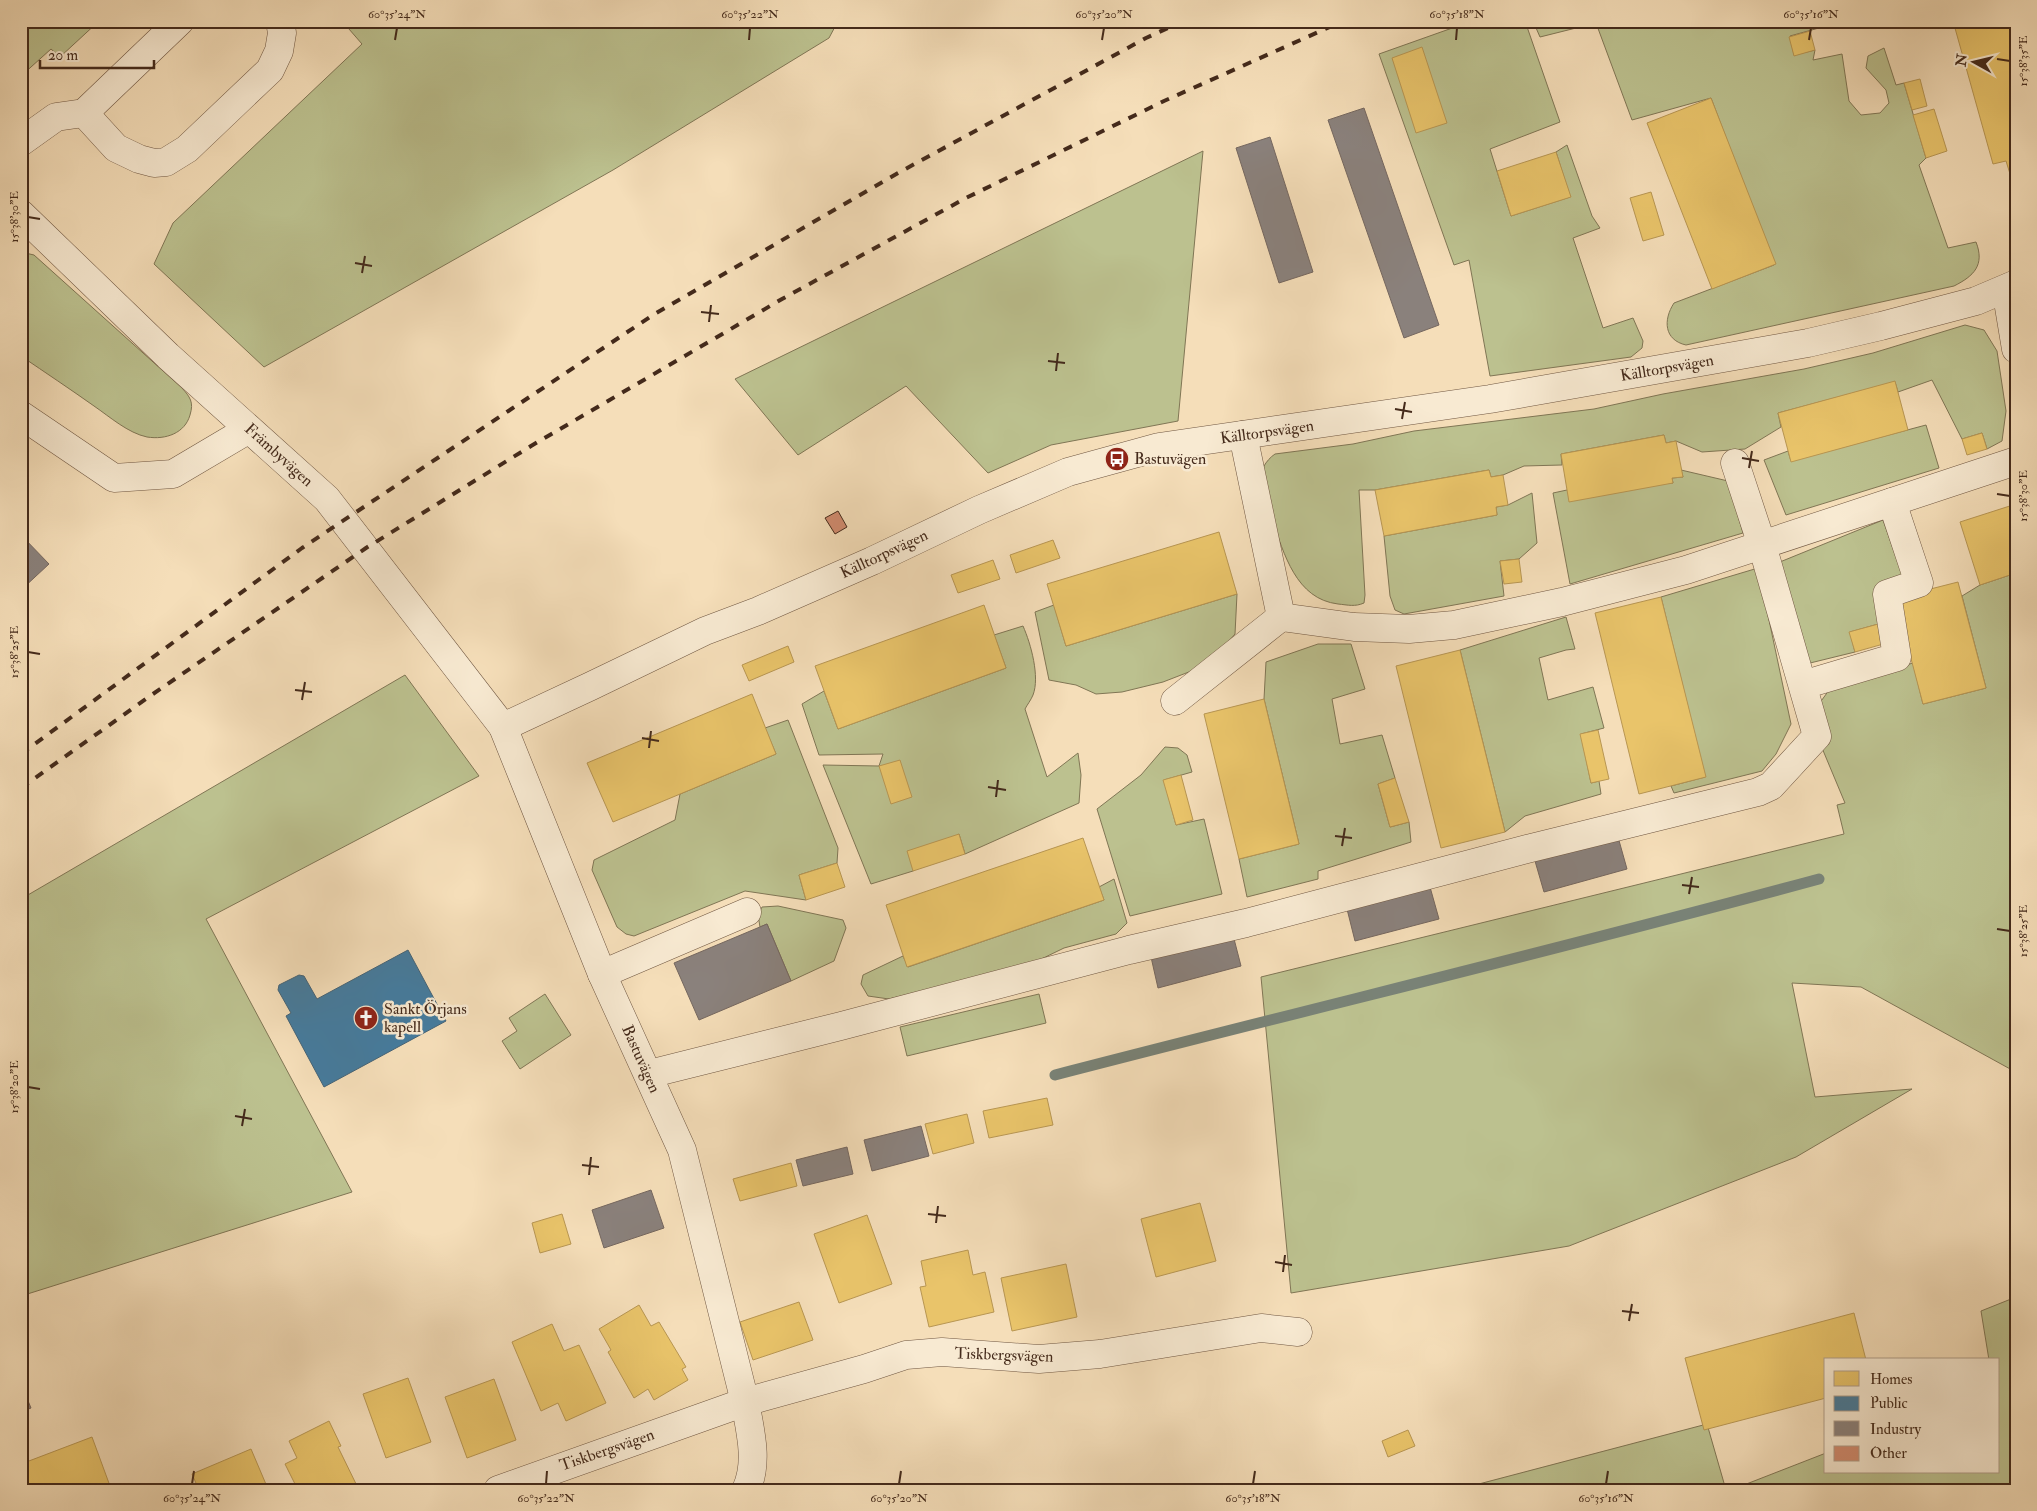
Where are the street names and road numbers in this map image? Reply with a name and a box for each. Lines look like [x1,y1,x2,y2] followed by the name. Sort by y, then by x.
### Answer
[1619,350,1715,387] street label: Källtorpsvägen
[1219,416,1315,449] street label: Källtorpsvägen
[241,419,317,491] street label: Främbyvägen
[837,525,931,584] street label: Källtorpsvägen
[617,1022,665,1096] street label: Bastuvägen
[954,1343,1054,1367] street label: Tiskbergsvägen
[557,1424,657,1476] street label: Tiskbergsvägen

